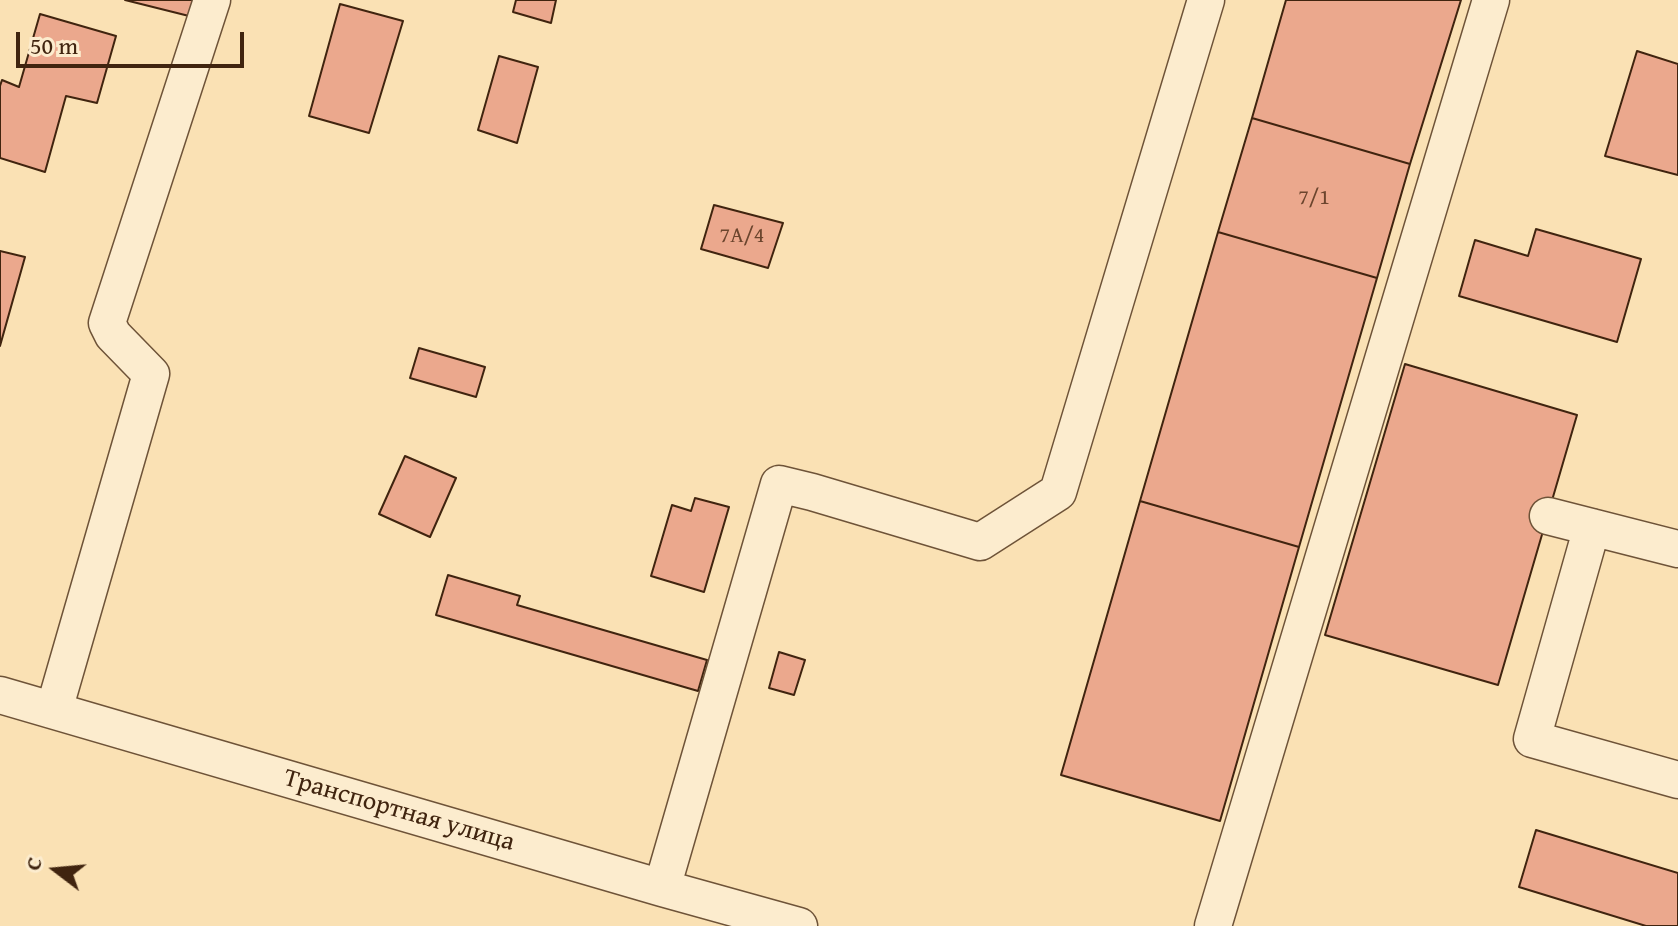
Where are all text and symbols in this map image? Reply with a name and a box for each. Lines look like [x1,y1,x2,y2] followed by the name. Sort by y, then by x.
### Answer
[20,16,248,66] scale bar
[30,28,78,63] text: 50 m
[1298,185,1330,211] house number: 7/1
[720,223,764,249] house number: 7А/4
[280,763,518,859] street label: Транспортная улица
[16,830,96,910] north arrow
[16,853,50,874] text: С

